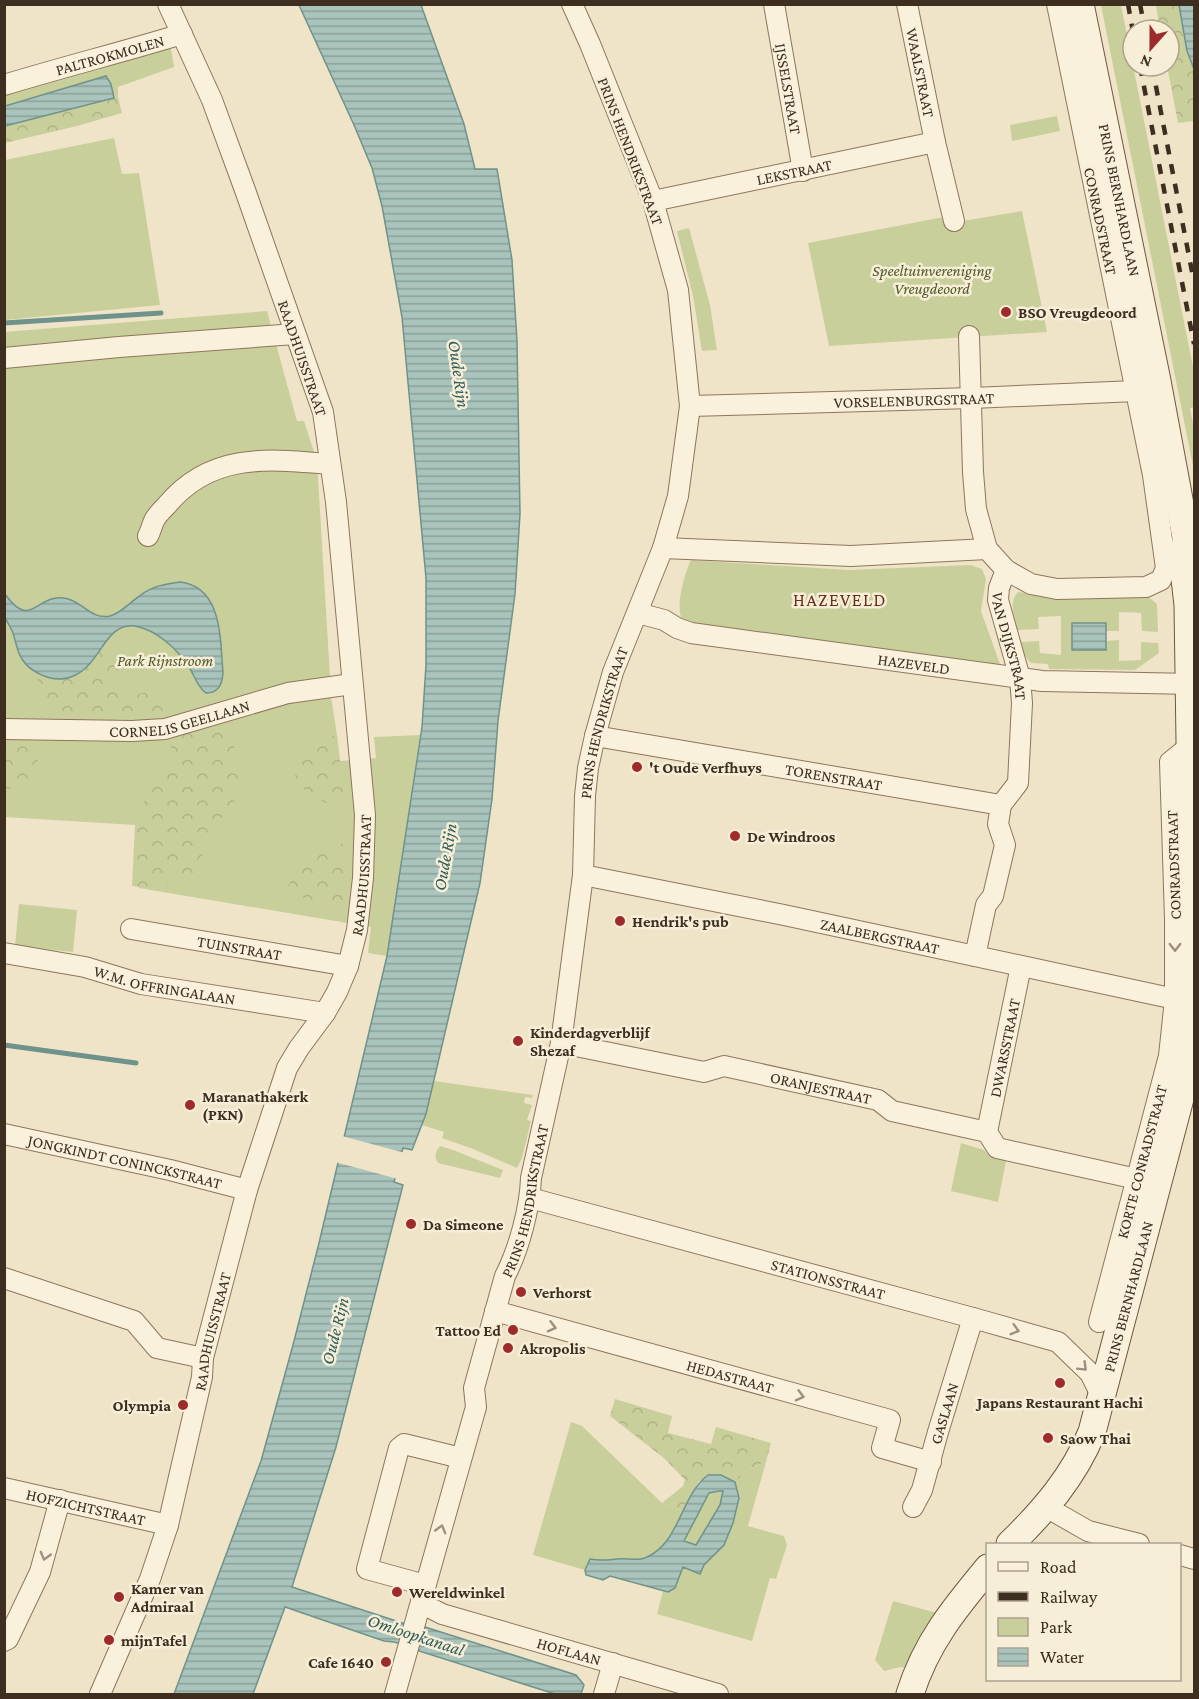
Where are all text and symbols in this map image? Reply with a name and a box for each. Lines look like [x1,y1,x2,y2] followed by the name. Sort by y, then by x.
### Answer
[1121,18,1181,78] north arrow
[903,26,938,119] street label: WAALSTRAAT
[54,32,166,79] street label: PALTROKMOLEN
[771,42,805,136] street label: IJSSELSTRAAT
[1138,52,1154,71] text: N
[595,75,667,228] street label: PRINS HENDRIKSTRAAT
[1096,122,1143,278] street label: PRINS BERNHARDLAAN
[755,156,834,188] street label: LEKSTRAAT
[1081,166,1120,277] street label: CONRADSTRAAT
[872,262,993,298] park label: Speeltuinvereniging Vreugdeoord
[275,298,330,419] street label: RAADHUISSTRAAT
[1018,304,1137,321] place label: BSO Vreugdeoord
[999,305,1013,319] marker: BSO Vreugdeoord
[443,339,474,409] water label: Oude Rijn
[833,389,995,411] street label: VORSELENBURGSTRAAT
[793,590,887,610] district label: HAZEVELD
[989,591,1030,701] street label: VAN DIJKSTRAAT
[577,644,631,800] street label: PRINS HENDRIKSTRAAT
[877,651,951,677] street label: HAZEVELD
[117,652,213,670] park label: Park Rijnstroom
[109,697,252,740] street label: CORNELIS GEELLAAN
[649,759,762,776] place label: 't Oude Verfhuys
[630,760,644,774] marker: 't Oude Verfhuys
[784,760,884,794] street label: TORENSTRAAT
[1163,810,1184,920] street label: CONRADSTRAAT
[348,814,374,937] street label: RAADHUISSTRAAT
[429,822,462,892] water label: Oude Rijn
[747,828,836,845] place label: De Windroos
[728,829,742,843] marker: De Windroos
[632,913,729,930] place label: Hendrik's pub
[613,914,627,928] marker: Hendrik's pub
[819,915,941,957] street label: ZAALBERGSTRAAT
[196,932,283,964] street label: TUINSTRAAT
[1169,942,1181,951] one-way arrow
[92,962,237,1008] street label: W.M. OFFRINGALAAN
[986,997,1023,1099] street label: DWARSSTRAAT
[530,1024,652,1059] place label: Kinderdagverblijf Shezaf
[511,1034,525,1048] marker: Kinderdagverblijf Shezaf
[769,1068,873,1107] street label: ORANJESTRAAT
[1113,1083,1170,1240] street label: KORTE CONRADSTRAAT
[202,1088,309,1124] place label: Maranathakerk (PKN)
[183,1098,197,1112] marker: Maranathakerk (PKN)
[498,1122,552,1280] street label: PRINS HENDRIKSTRAAT
[24,1131,224,1192] street label: JONGKINDT CONINCKSTRAAT
[423,1216,504,1233] place label: Da Simeone
[404,1217,418,1231] marker: Da Simeone
[1100,1219,1156,1374] street label: PRINS BERNHARDLAAN
[769,1256,887,1303] street label: STATIONSSTRAAT
[191,1270,234,1392] street label: RAADHUISSTRAAT
[532,1284,592,1301] place label: Verhorst
[514,1285,528,1299] marker: Verhorst
[317,1296,354,1367] water label: Oude Rijn
[546,1320,557,1332] one-way arrow
[435,1322,501,1339] place label: Tattoo Ed
[506,1323,520,1337] marker: Tattoo Ed
[1009,1323,1020,1335] one-way arrow
[519,1340,586,1357] place label: Akropolis
[501,1341,515,1355] marker: Akropolis
[685,1356,776,1397] street label: HEDASTRAAT
[1076,1361,1087,1371] one-way arrow
[1053,1376,1067,1390] marker: Japans Restaurant Hachi
[927,1381,962,1446] street label: GASLAAN
[795,1388,805,1401] one-way arrow
[975,1394,1143,1411] place label: Japans Restaurant Hachi
[113,1397,171,1414] place label: Olympia
[176,1398,190,1412] marker: Olympia
[1060,1430,1131,1447] place label: Saow Thai
[1041,1431,1055,1445] marker: Saow Thai
[25,1485,147,1529] street label: HOFZICHTSTRAAT
[434,1524,446,1535] one-way arrow
[986,1543,1181,1681] legend
[39,1551,52,1561] one-way arrow
[1040,1557,1077,1577] text: Road
[130,1580,204,1615] place label: Kamer van Admiraal
[408,1584,505,1601] place label: Wereldwinkel
[390,1585,404,1599] marker: Wereldwinkel
[1040,1587,1098,1607] text: Railway
[112,1590,126,1604] marker: Kamer van Admiraal
[365,1610,467,1660] water label: Omloopkanaal
[1040,1617,1072,1637] text: Park
[121,1632,187,1650] place label: mijnTafel
[102,1633,116,1647] marker: mijnTafel
[535,1634,603,1669] street label: HOFLAAN
[1040,1647,1085,1667] text: Water
[308,1654,374,1671] place label: Cafe 1640
[379,1655,393,1669] marker: Cafe 1640

